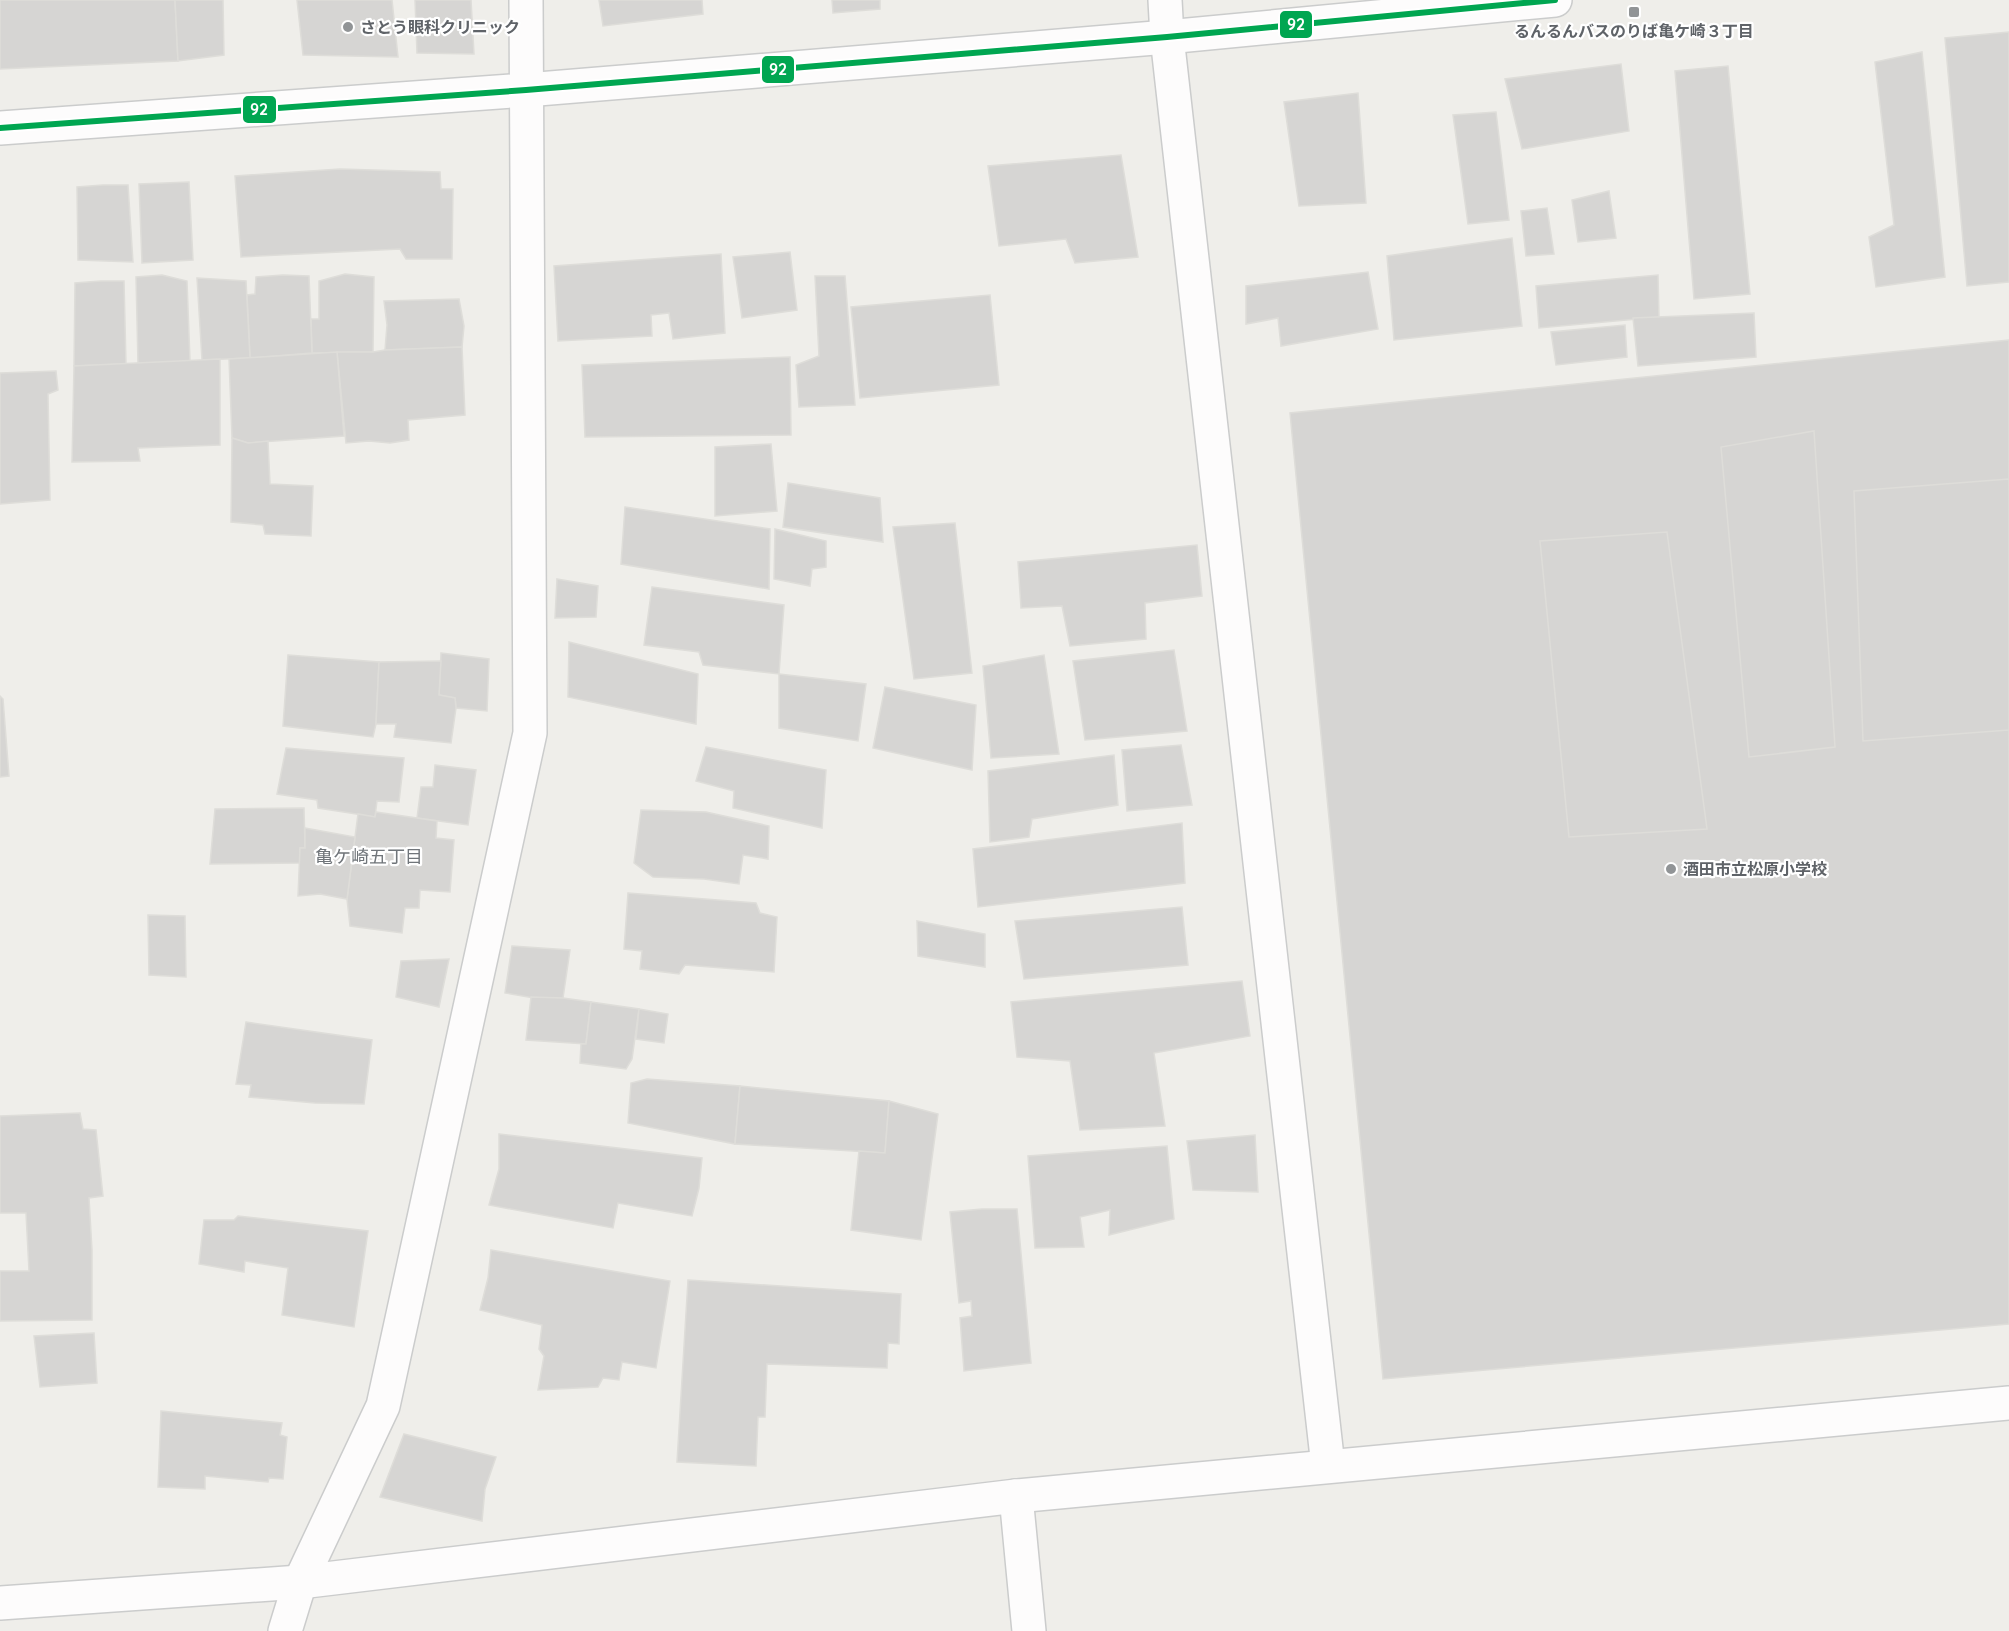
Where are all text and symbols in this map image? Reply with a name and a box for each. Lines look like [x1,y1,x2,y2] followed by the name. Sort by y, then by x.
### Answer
[1627,5,1641,19] marker: るんるんバスのりば亀ケ崎３丁目
[1279,10,1313,39] line badge: 92
[1287,14,1305,34] text: 92
[360,17,520,37] place label: さとう眼科クリニック
[341,20,355,34] marker: さとう眼科クリニック
[1514,21,1754,41] place label: るんるんバスのりば亀ケ崎３丁目
[761,55,795,84] line badge: 92
[769,59,787,79] text: 92
[242,95,277,124] line badge: 92
[250,99,268,119] text: 92
[315,845,423,868] district label: 亀ケ崎五丁目
[1683,859,1827,879] place label: 酒田市立松原小学校
[1664,862,1678,876] marker: 酒田市立松原小学校

